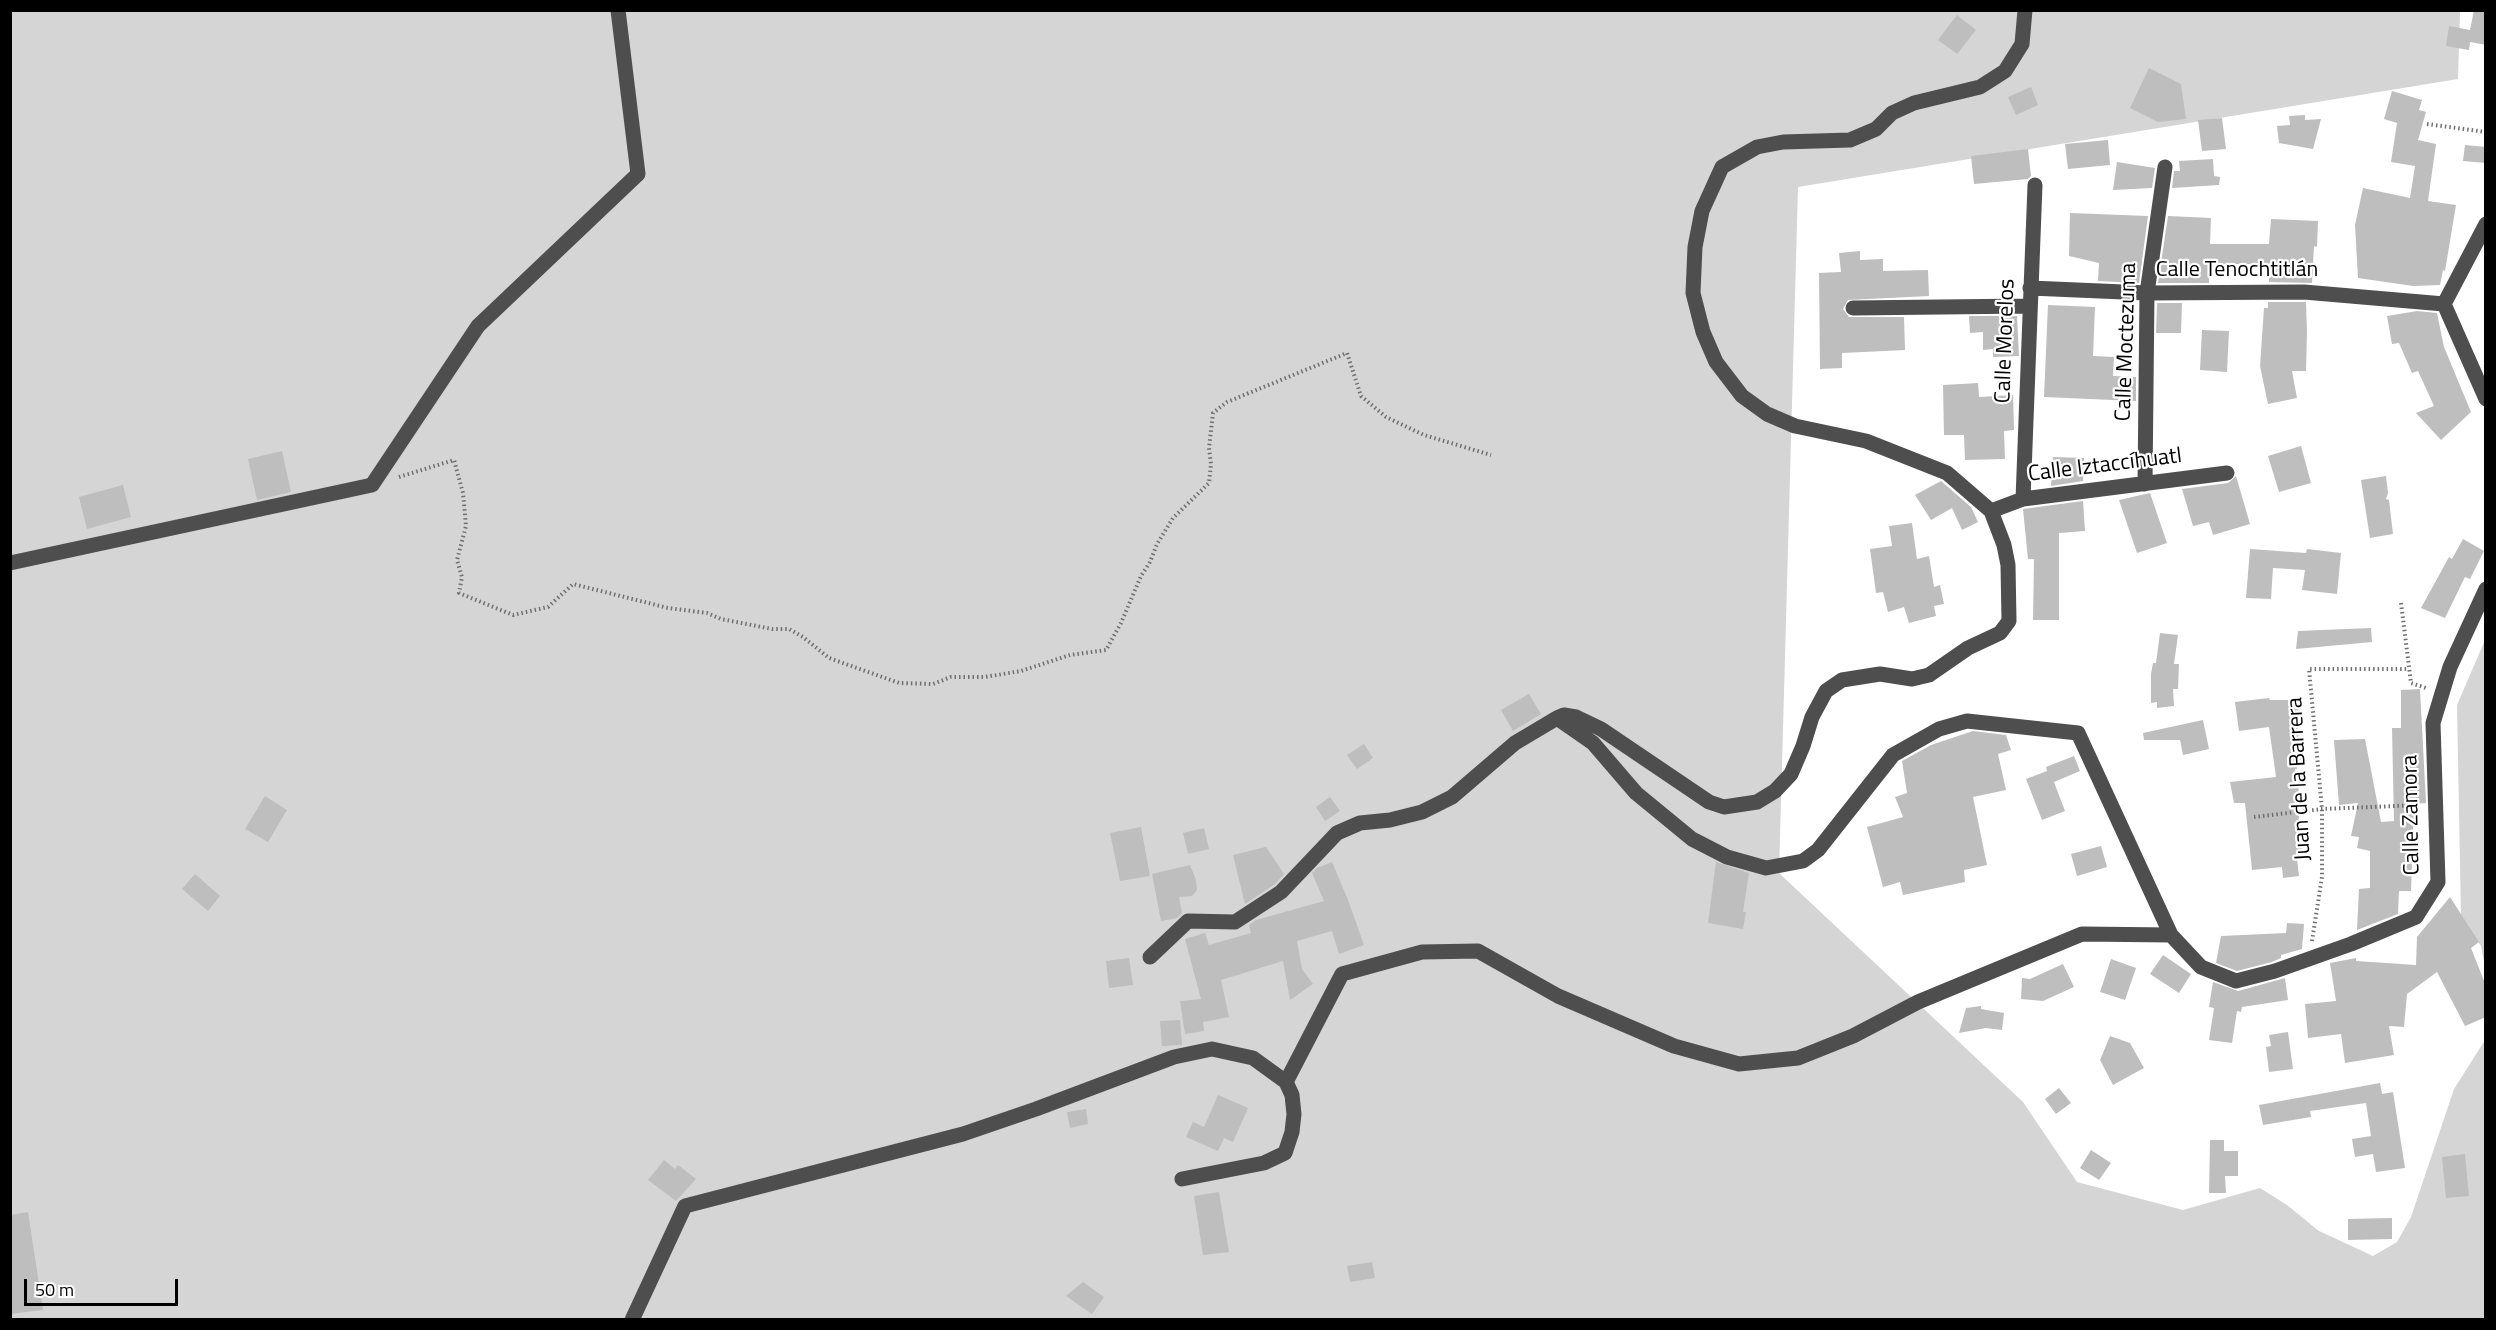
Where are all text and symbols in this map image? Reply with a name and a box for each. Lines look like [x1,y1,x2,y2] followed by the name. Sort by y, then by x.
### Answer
[2156,258,2318,284] street label: Calle Tenochtitlán
[2111,262,2143,422] street label: Calle Moctezuma
[1991,278,2021,404] street label: Calle Morelos
[2027,443,2183,489] street label: Calle Iztaccíhuatl
[2283,697,2317,861] street label: Juan de la Barrera
[2398,754,2426,876] street label: Calle Zamora
[27,1267,182,1305] scale bar
[35,1276,74,1303] text: 50 m

